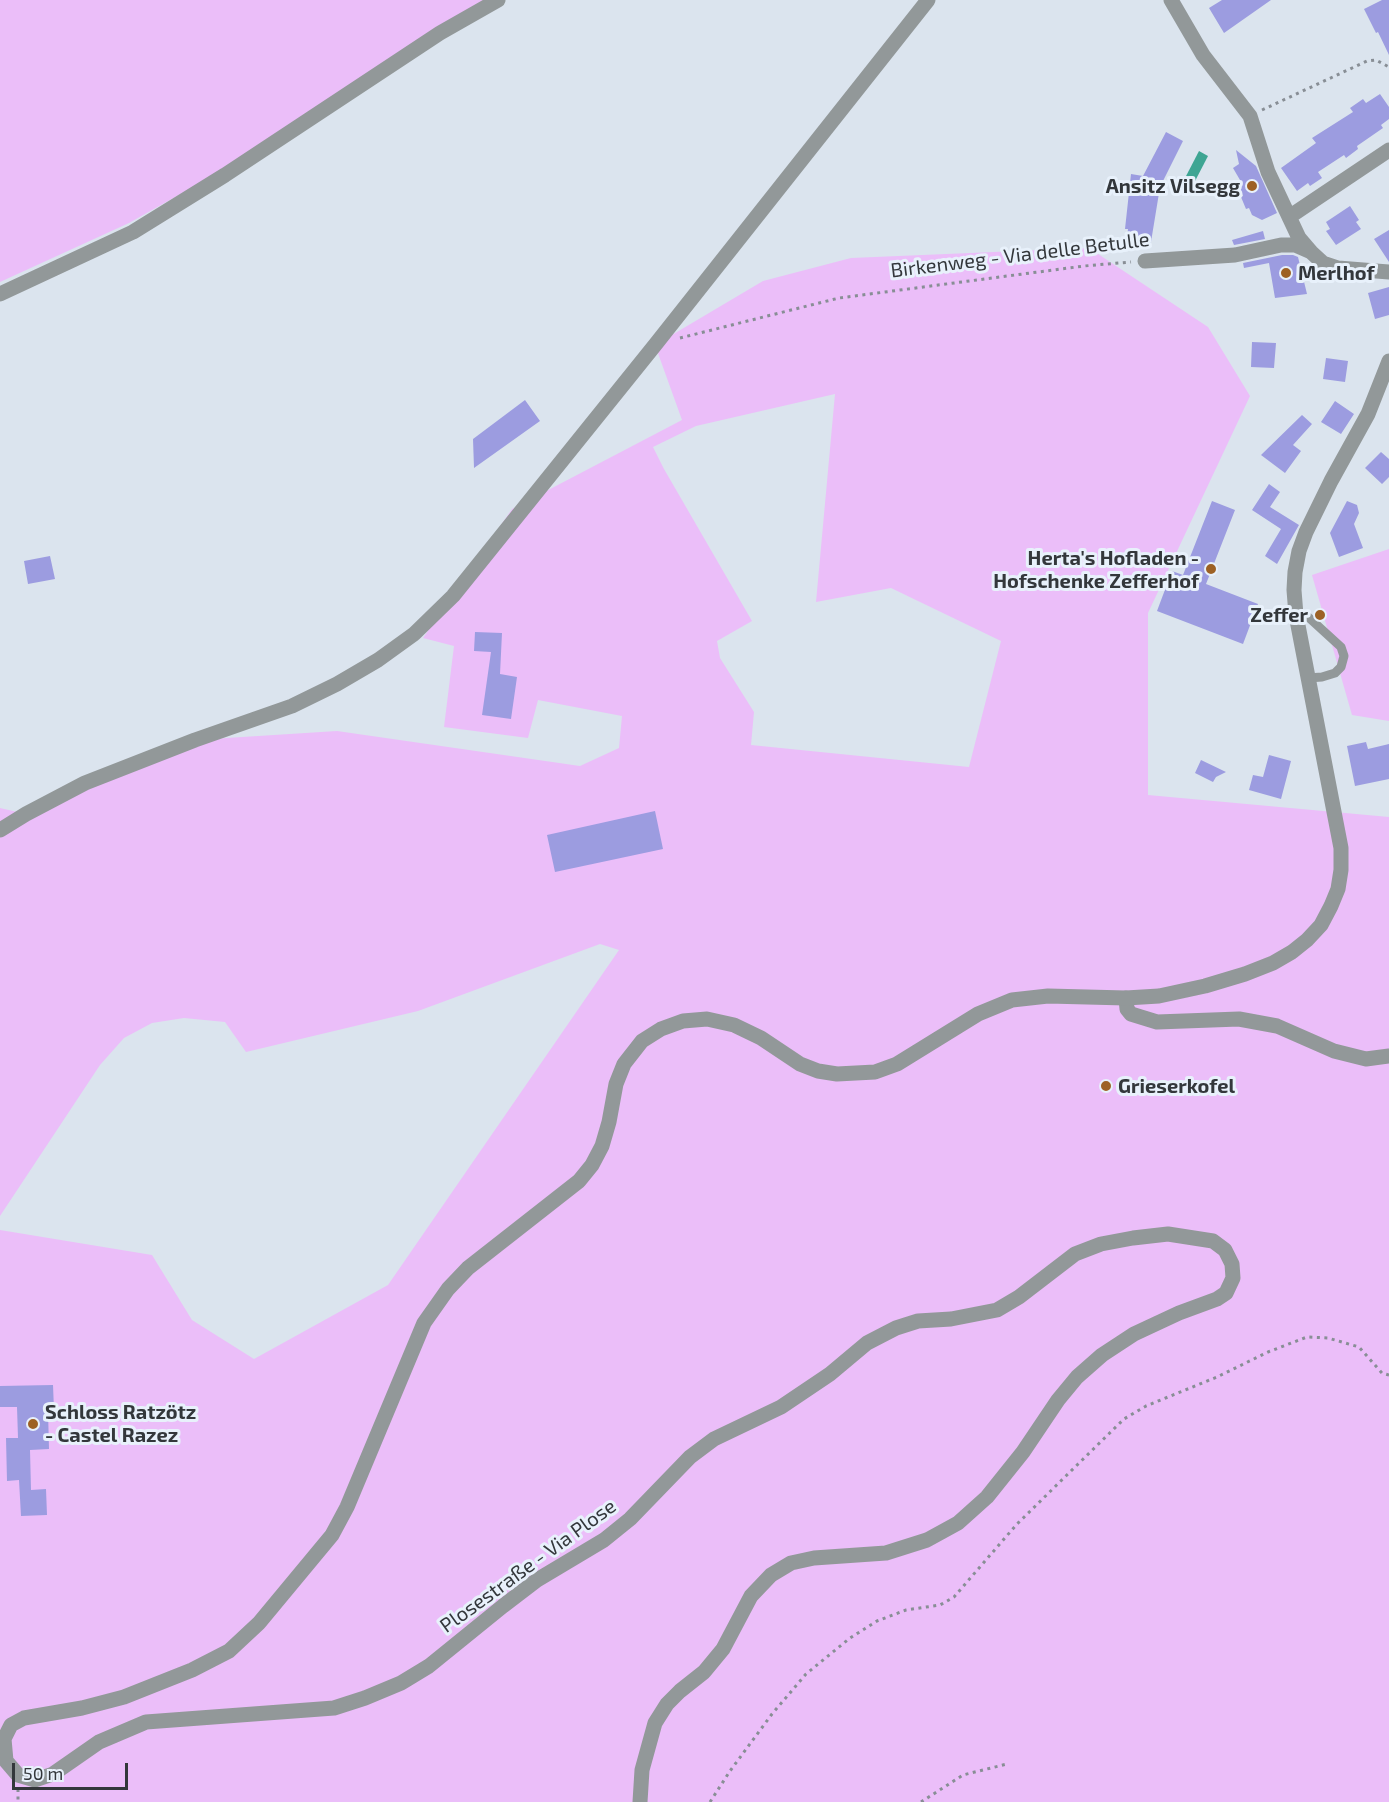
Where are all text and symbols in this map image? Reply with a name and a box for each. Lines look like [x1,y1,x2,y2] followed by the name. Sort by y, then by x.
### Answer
[1106,174,1240,198] place label: Ansitz Vilsegg
[1245,179,1259,193] marker: Ansitz Vilsegg
[889,227,1151,283] street label: Birkenweg - Via delle Betulle
[1298,261,1375,285] place label: Merlhof
[1279,266,1293,280] marker: Merlhof
[993,546,1199,593] place label: Herta's Hofladen - Hofschenke Zefferhof
[1204,562,1218,576] marker: Herta's Hofladen - Hofschenke Zefferhof
[1250,603,1308,627] place label: Zeffer
[1313,608,1327,622] marker: Zeffer
[1118,1074,1235,1098] place label: Grieserkofel
[1099,1079,1113,1093] marker: Grieserkofel
[45,1400,196,1447] place label: Schloss Ratzötz - Castel Razez
[26,1417,40,1431] marker: Schloss Ratzötz - Castel Razez
[435,1494,621,1638] street label: Plosestraße - Via Plose
[15,1751,130,1789] scale bar
[23,1762,63,1784] text: 50 m

